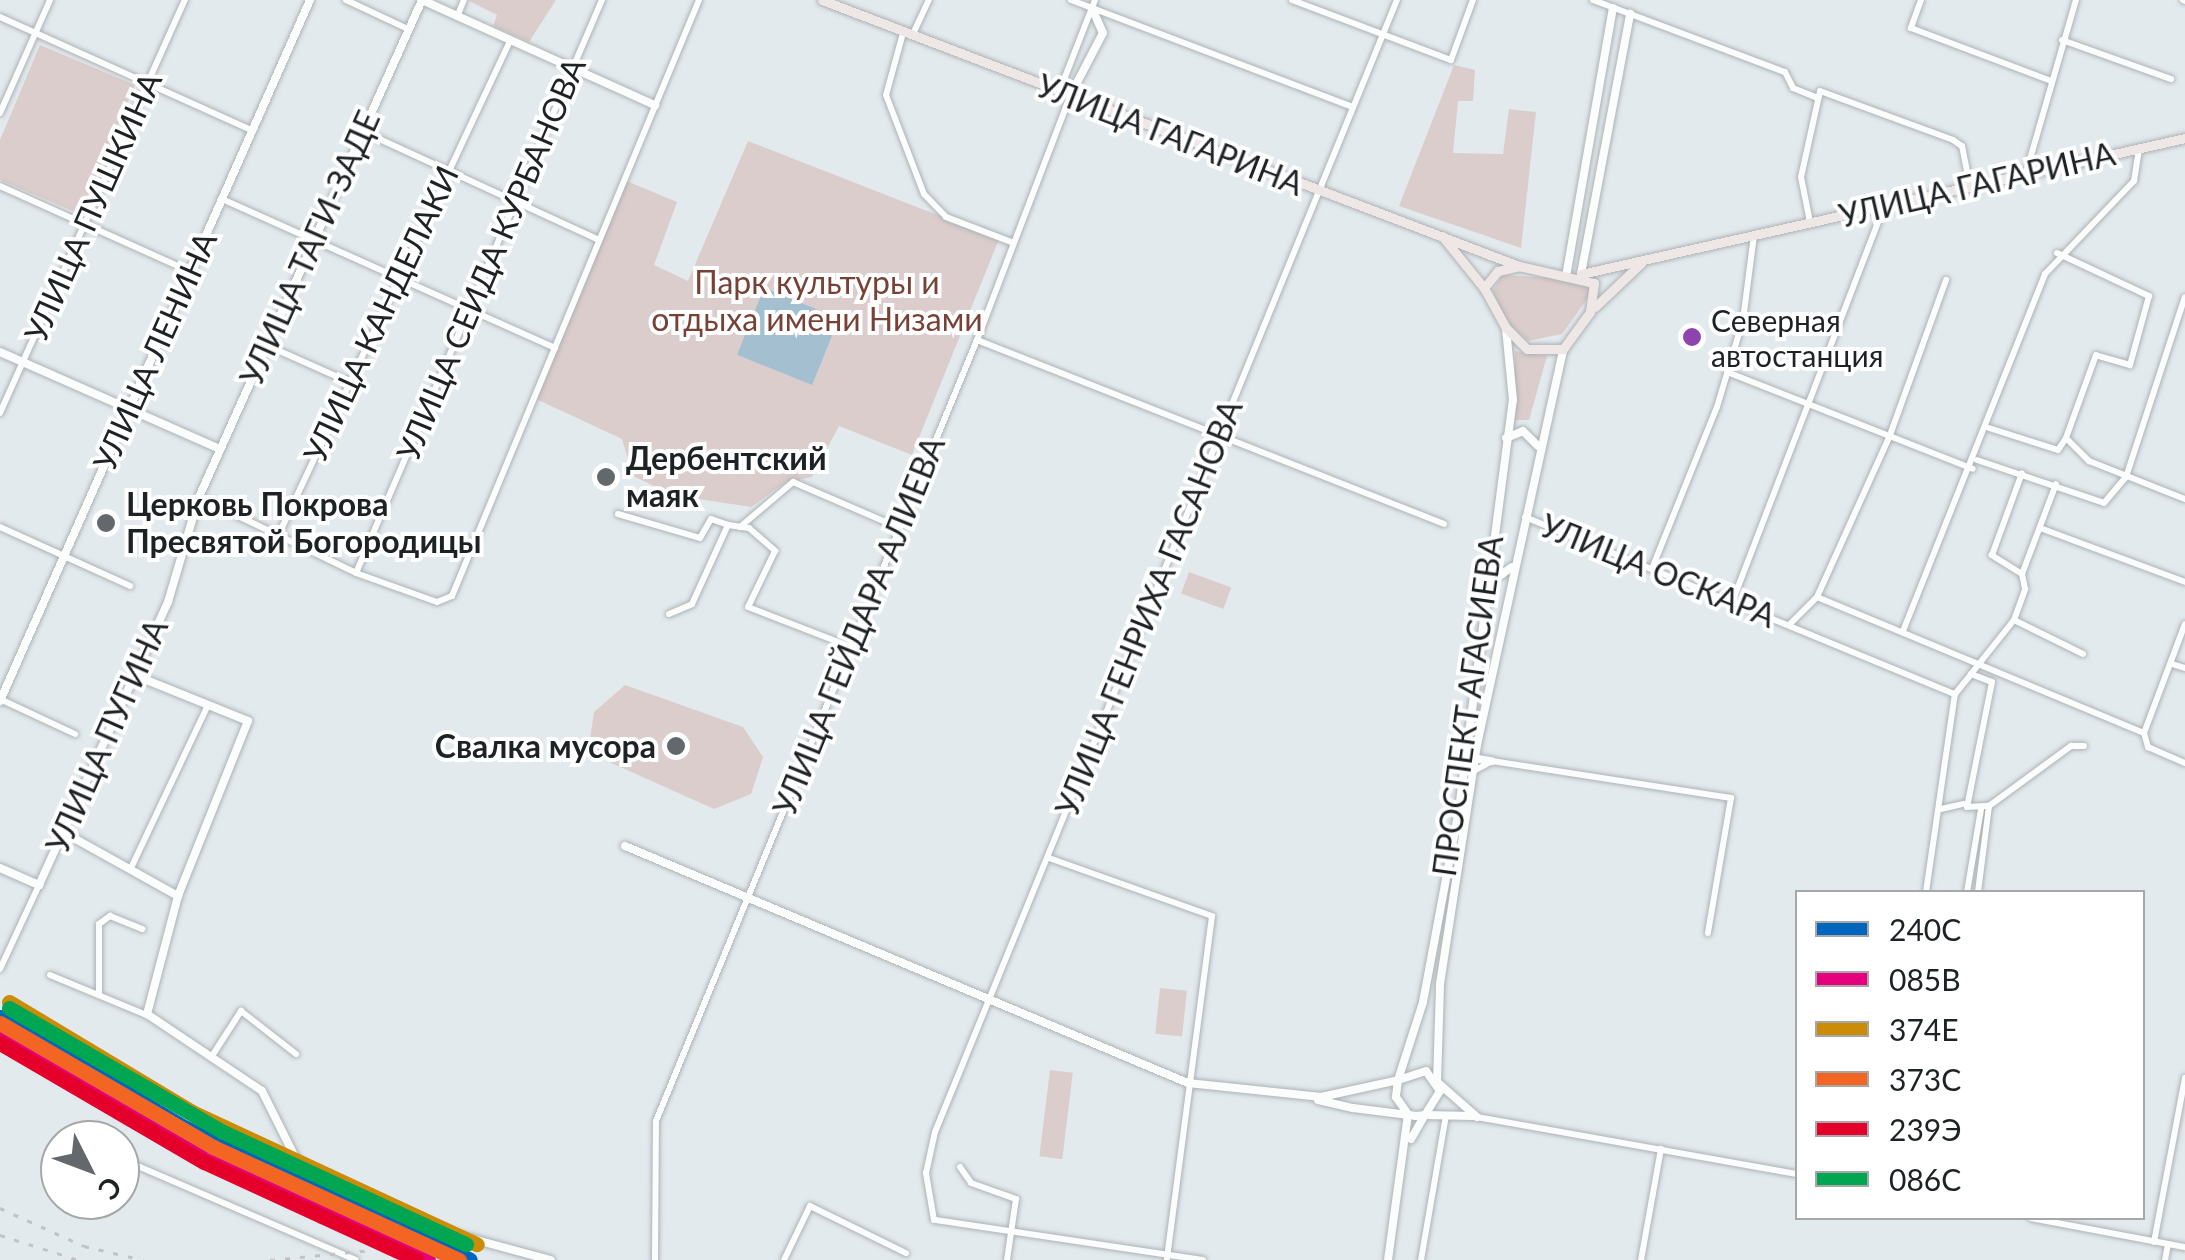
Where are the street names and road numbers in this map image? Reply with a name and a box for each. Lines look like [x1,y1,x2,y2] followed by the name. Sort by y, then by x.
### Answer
[389,52,593,466] street label: УЛИЦА СЕИДА КУРБАНОВА
[16,67,170,347] street label: УЛИЦА ПУШКИНА
[1031,67,1309,203] street label: УЛИЦА ГАГАРИНА
[232,105,388,391] street label: УЛИЦА ТАГИ-ЗАДЕ
[1835,135,2119,235] street label: УЛИЦА ГАГАРИНА
[295,160,467,468] street label: УЛИЦА КАНДЕЛАКИ
[85,226,225,476] street label: УЛИЦА ЛЕНИНА
[1048,394,1250,822] street label: УЛИЦА ГЕНРИХА ГАСАНОВА
[765,431,953,821] street label: УЛИЦА ГЕЙДАРА АЛИЕВА
[1535,506,1781,636] street label: УЛИЦА ОСКАРА
[1425,533,1511,879] street label: ПРОСПЕКТ АГАСИЕВА
[38,613,176,859] street label: УЛИЦА ПУГИНА

